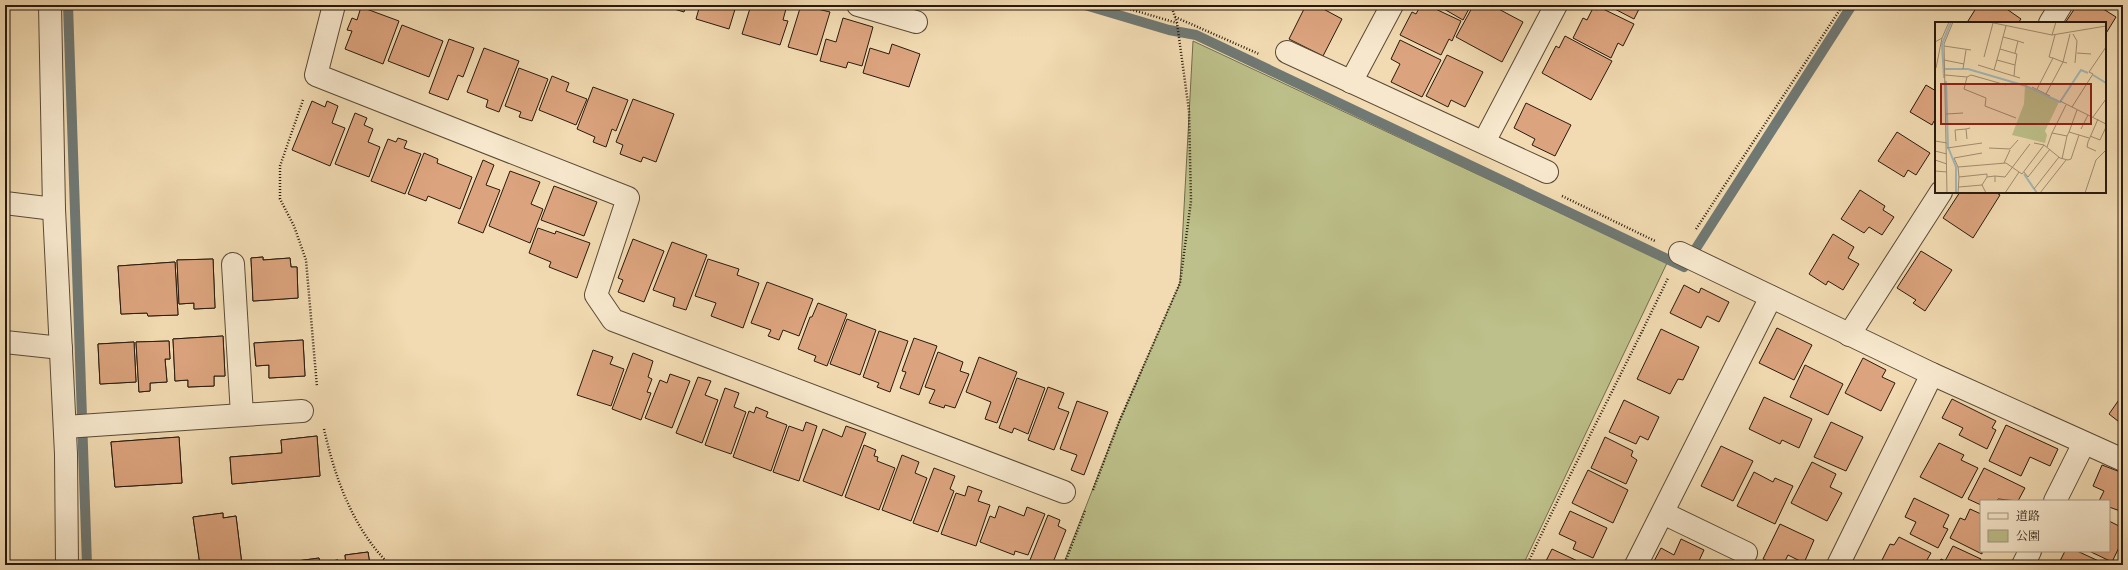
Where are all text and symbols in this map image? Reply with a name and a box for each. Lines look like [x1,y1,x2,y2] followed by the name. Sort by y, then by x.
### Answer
[1935,22,2106,193] inset map
[1980,500,2110,552] legend
[2016,508,2040,524] text: 道路
[2016,528,2040,544] text: 公園

